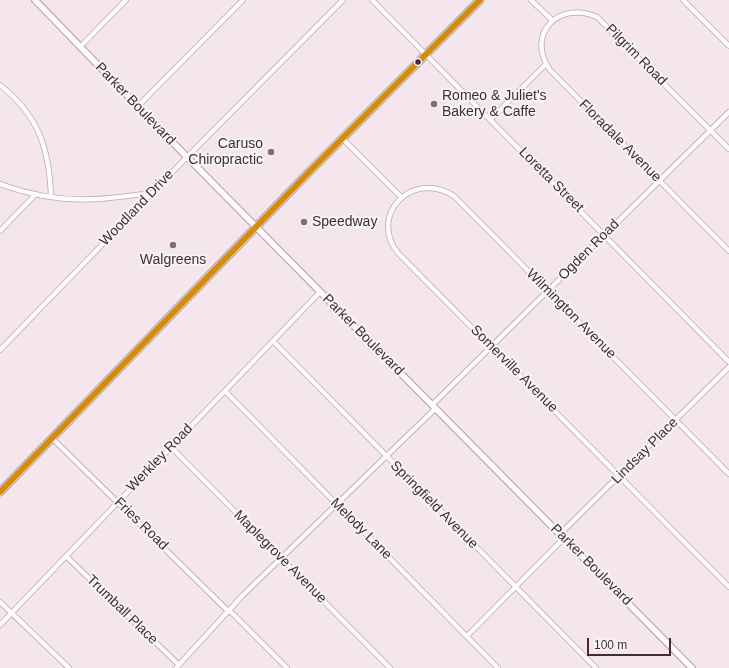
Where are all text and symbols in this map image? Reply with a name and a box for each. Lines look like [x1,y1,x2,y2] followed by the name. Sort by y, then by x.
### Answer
[602,21,670,89] street label: Pilgrim Road
[413,57,423,67] unlabelled marker
[91,59,179,149] street label: Parker Boulevard
[442,88,547,120] place label: Romeo & Juliet's Bakery & Caffe
[575,96,665,186] street label: Floradale Avenue
[429,99,439,109] marker: Romeo & Juliet's Bakery & Caffe
[188,136,263,168] place label: Caruso Chiropractic
[515,144,587,216] street label: Loretta Street
[266,147,276,157] marker: Caruso Chiropractic
[96,166,178,250] street label: Woodland Drive
[312,214,377,230] place label: Speedway
[555,216,623,284] street label: Ogden Road
[299,217,309,227] marker: Speedway
[168,240,178,250] marker: Walgreens
[140,252,206,268] place label: Walgreens
[523,266,619,362] street label: Wilmington Avenue
[319,291,407,379] street label: Parker Boulevard
[467,322,561,416] street label: Somerville Avenue
[608,414,682,488] street label: Lindsay Place
[124,421,196,495] street label: Werkley Road
[387,458,481,552] street label: Springfield Avenue
[111,494,171,554] street label: Fries Road
[327,495,395,563] street label: Melody Lane
[230,507,330,607] street label: Maplegrove Avenue
[547,521,635,609] street label: Parker Boulevard
[83,572,161,648] street label: Trumball Place
[589,630,673,656] scale bar
[594,638,627,652] text: 100 m

